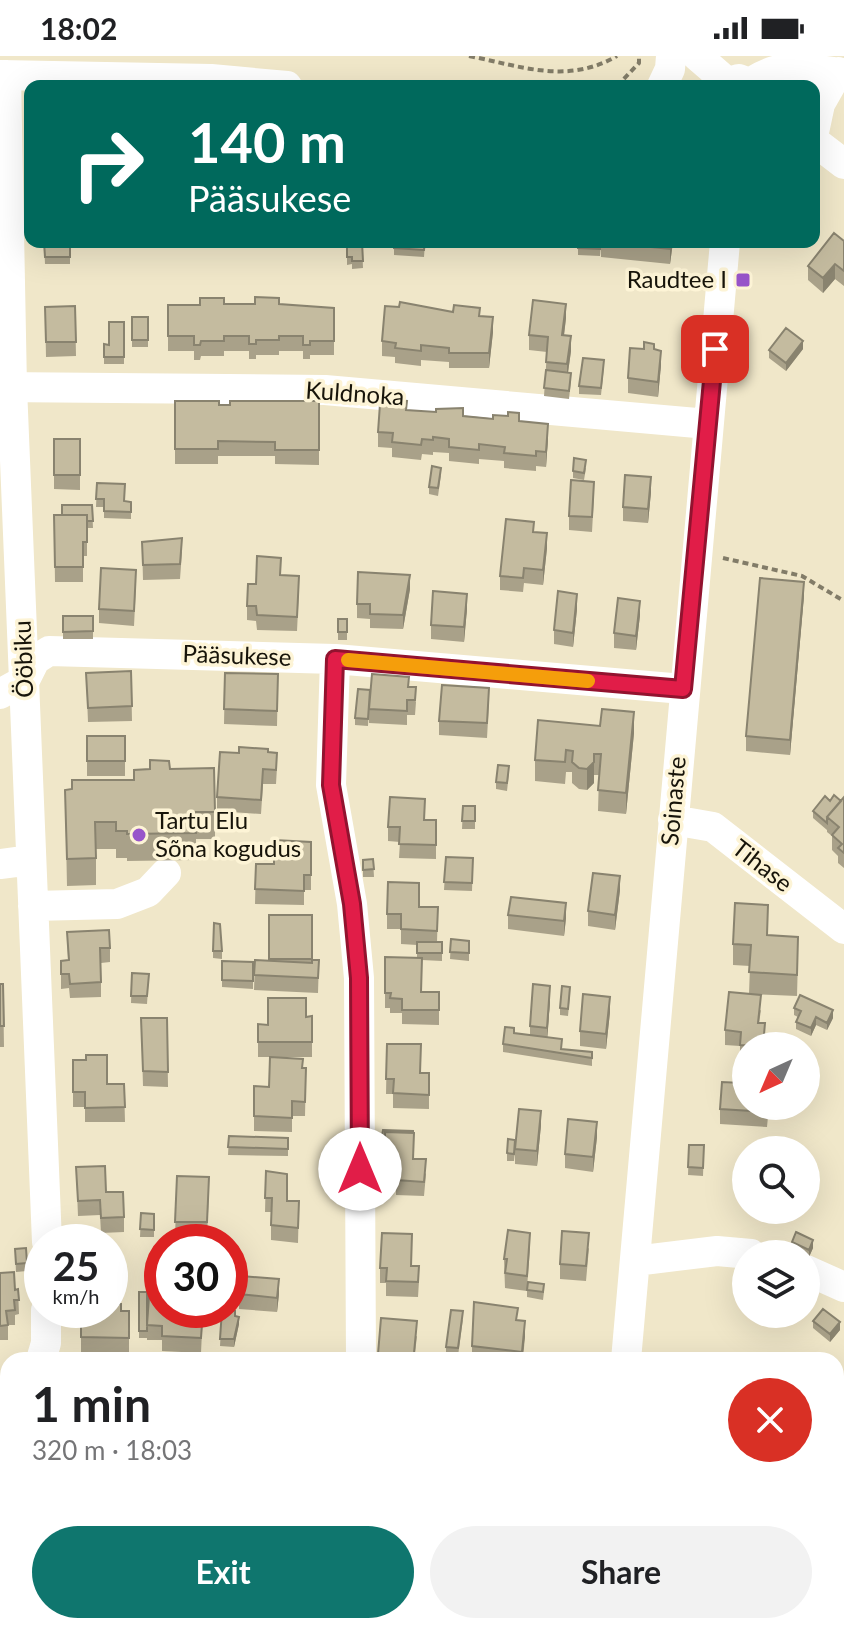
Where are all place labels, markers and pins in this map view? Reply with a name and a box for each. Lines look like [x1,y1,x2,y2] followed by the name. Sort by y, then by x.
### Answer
[627,264,727,293] place label: Raudtee I
[734,271,752,289] marker: Raudtee I
[681,315,749,383] pin
[155,805,301,862] place label: Tartu Elu Sõna kogudus
[130,826,148,844] marker: Tartu Elu Sõna kogudus

